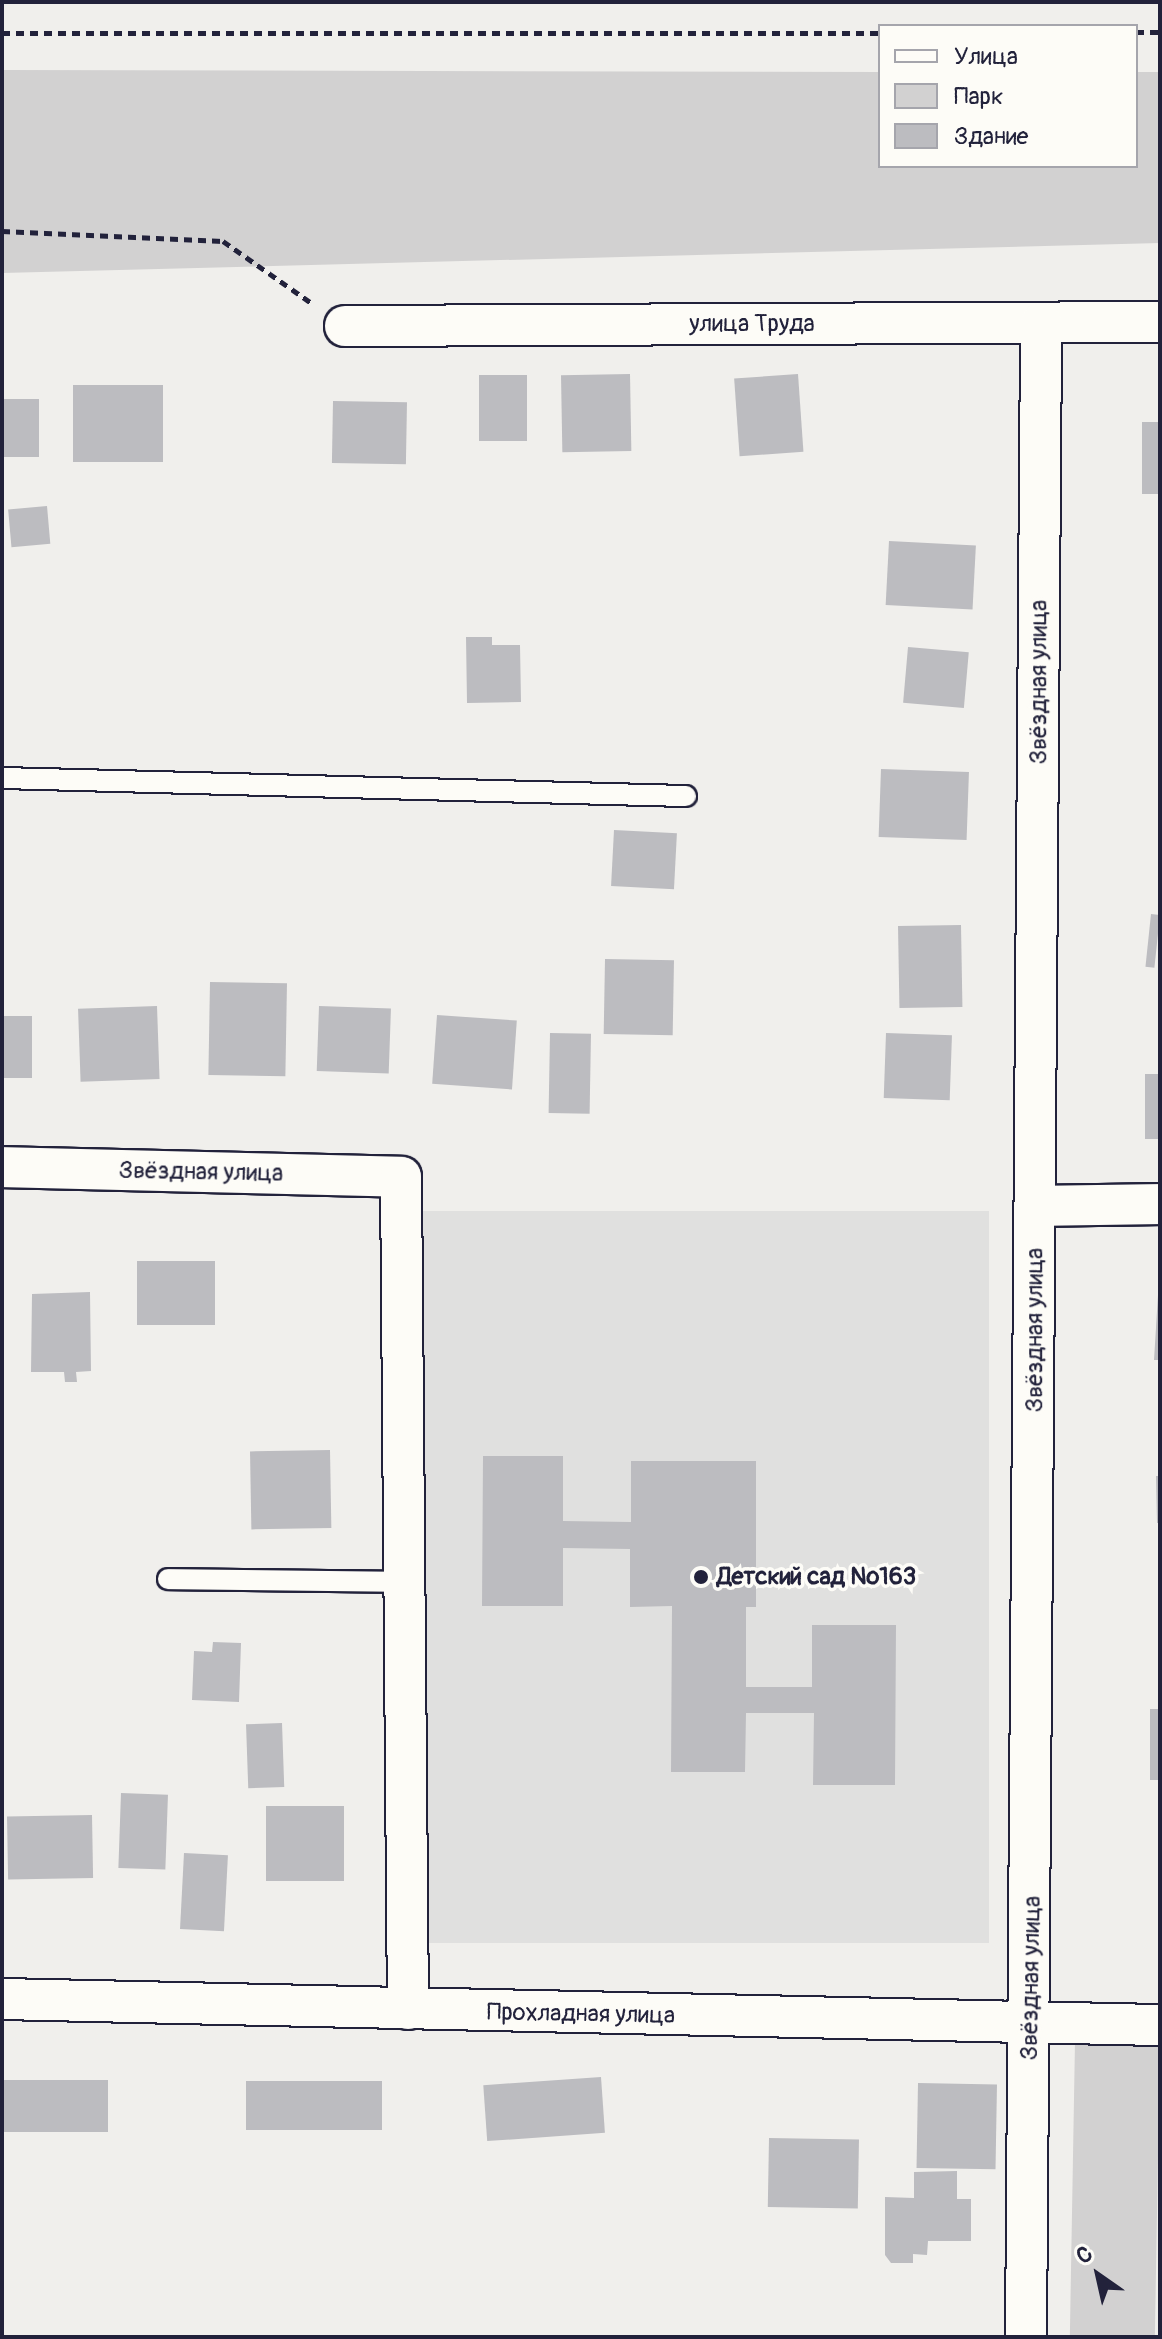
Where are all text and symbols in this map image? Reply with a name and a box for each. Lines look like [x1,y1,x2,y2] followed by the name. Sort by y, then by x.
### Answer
[878,24,1138,168] legend
[954,42,1018,71] text: Улица
[954,82,1003,111] text: Парк
[954,122,1028,151] text: Здание
[689,310,815,338] street label: улица Труда
[1025,600,1053,764] street label: Звёздная улица
[119,1156,283,1188] street label: Звёздная улица
[1021,1248,1049,1412] street label: Звёздная улица
[717,1563,916,1591] place label: Детский cад №163
[692,1568,710,1586] marker: Детский cад №163
[1015,1896,1047,2060] street label: Звёздная улица
[487,1998,675,2030] street label: Прохладная улица
[1058,2235,1138,2315] north arrow
[1071,2240,1098,2271] text: С

